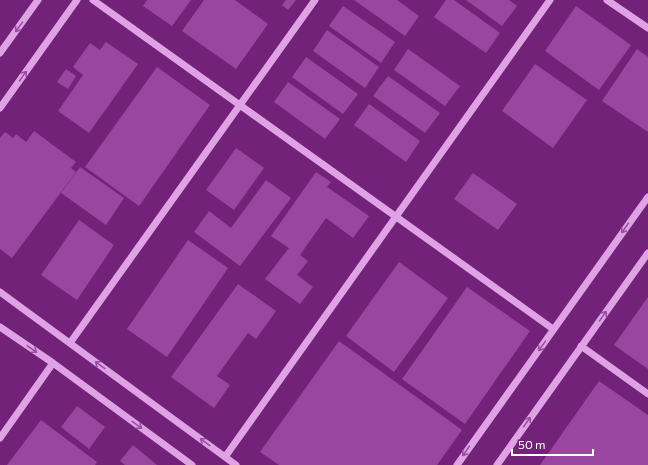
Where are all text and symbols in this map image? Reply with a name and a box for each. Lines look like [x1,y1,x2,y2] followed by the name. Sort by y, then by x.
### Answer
[15,21,23,32] one-way arrow
[19,71,27,82] one-way arrow
[621,223,629,234] one-way arrow
[599,311,607,322] one-way arrow
[538,340,546,351] one-way arrow
[26,345,37,353] one-way arrow
[95,361,106,369] one-way arrow
[523,417,532,428] one-way arrow
[132,421,143,429] one-way arrow
[512,431,593,457] scale bar
[518,437,546,451] text: 50 m
[199,438,210,446] one-way arrow
[462,446,470,457] one-way arrow

